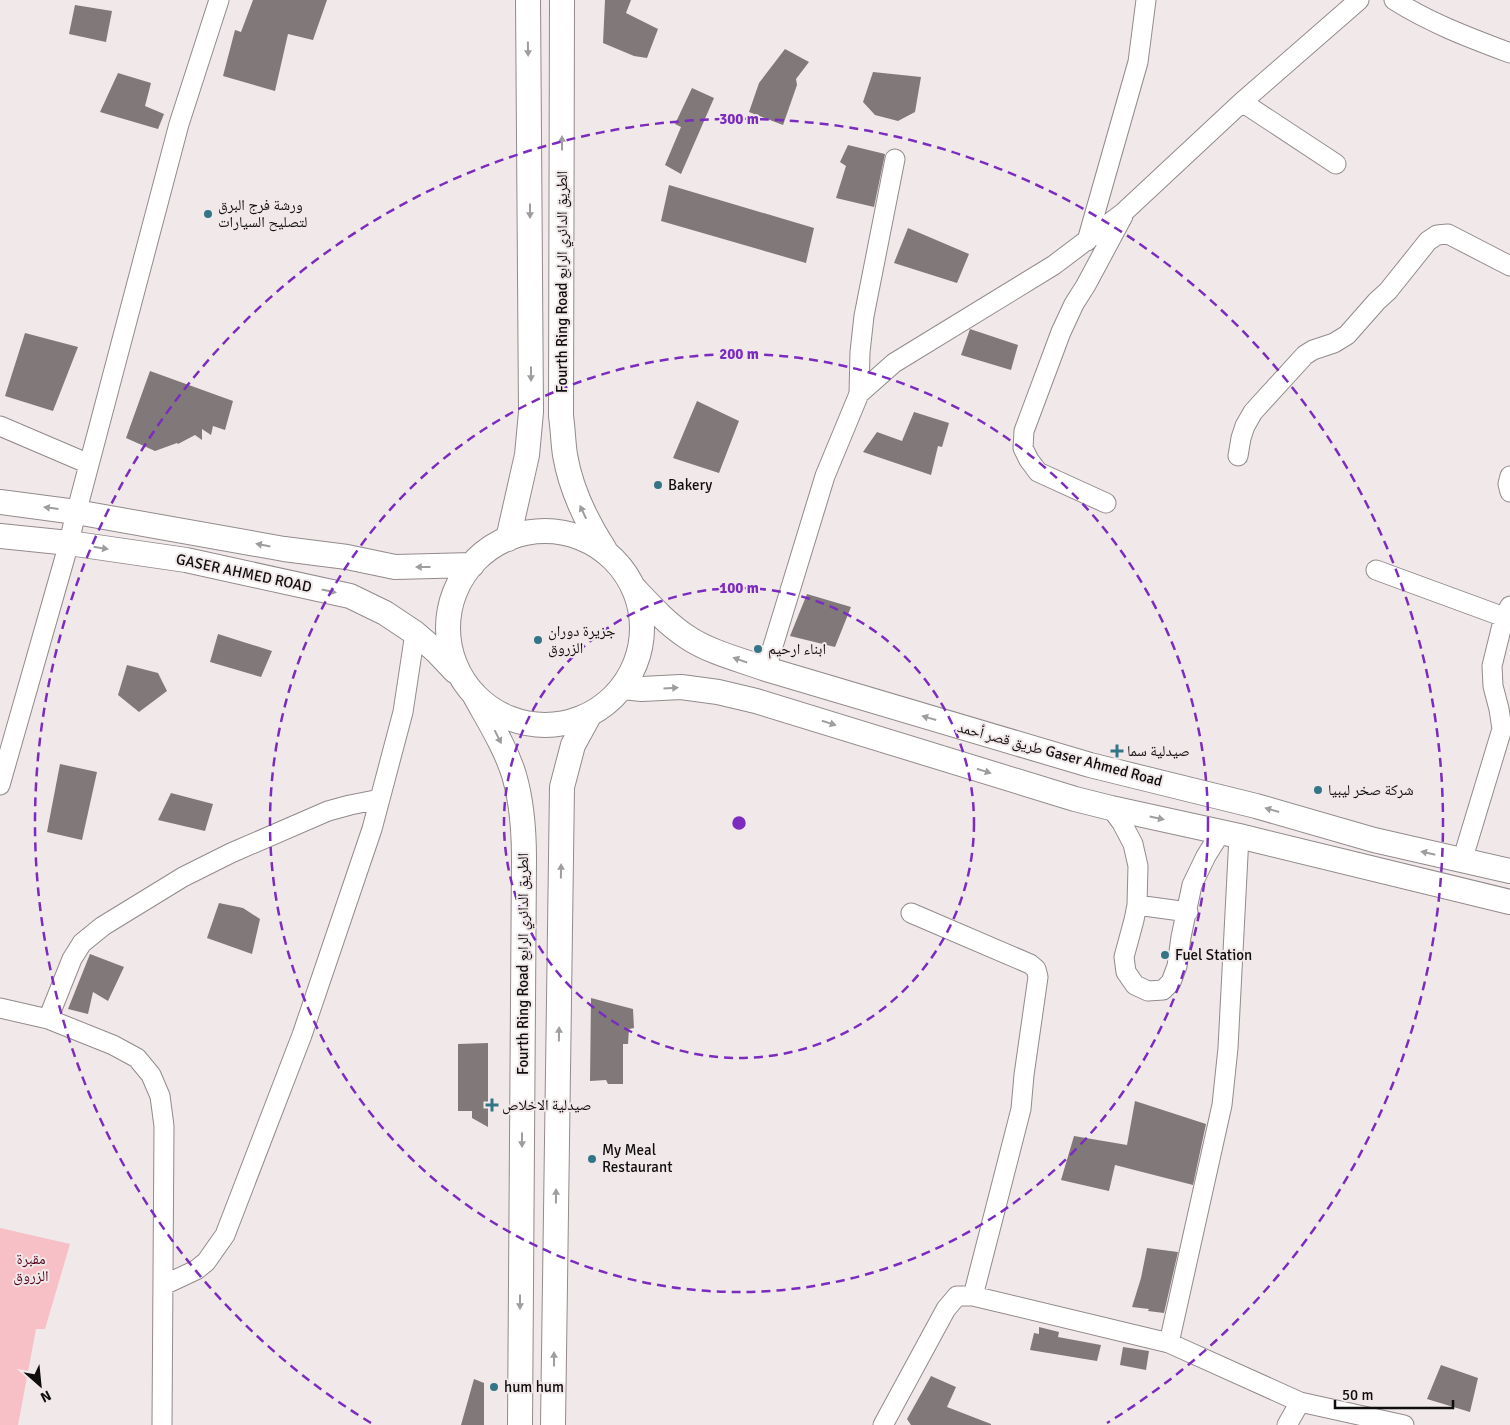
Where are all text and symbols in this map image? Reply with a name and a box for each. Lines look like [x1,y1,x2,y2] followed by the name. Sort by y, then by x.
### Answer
[524,41,532,57] one-way arrow
[719,110,759,128] text: 300 m
[558,134,566,150] one-way arrow
[553,171,574,393] street label: Fourth Ring Road الطريق الدائري الرابع
[218,196,307,232] place label: ورشة فرج البرق لتصليح السيارات
[526,203,534,219] one-way arrow
[202,208,214,220] marker: ورشة فرج البرق لتصليح السيارات
[719,345,759,363] text: 200 m
[527,366,535,382] one-way arrow
[668,476,712,494] place label: Bakery
[652,479,664,491] marker: Bakery
[42,504,58,512] one-way arrow
[578,505,586,519] one-way arrow
[255,541,270,549] one-way arrow
[93,544,109,552] one-way arrow
[175,550,313,596] street label: GASER AHMED ROAD
[415,563,431,571] one-way arrow
[719,579,759,597] text: 100 m
[321,587,336,595] one-way arrow
[548,622,616,658] place label: جزيرة دوران الزروق
[532,634,544,646] marker: جزيرة دوران الزروق
[768,640,826,659] place label: ابناء ارحيم
[752,643,764,655] marker: ابناء ارحيم
[732,656,747,664] one-way arrow
[663,683,679,691] one-way arrow
[921,714,936,722] one-way arrow
[955,718,1164,791] street label: طريق قصر أحمد Gaser Ahmed Road
[821,720,836,728] one-way arrow
[494,730,502,744] one-way arrow
[1127,742,1190,760] place label: صيدلية سما
[1111,745,1123,757] marker: صيدلية سما
[977,767,992,775] one-way arrow
[1328,781,1414,799] place label: شركة صخر ليبيا
[1312,784,1324,796] marker: شركة صخر ليبيا
[1264,806,1279,814] one-way arrow
[730,814,748,832] centre of rings
[1150,814,1165,822] one-way arrow
[1421,849,1436,857] one-way arrow
[514,853,535,1075] street label: Fourth Ring Road الطريق الدائري الرابع
[557,863,565,879] one-way arrow
[1175,946,1252,964] place label: Fuel Station
[1159,949,1171,961] marker: Fuel Station
[555,1026,563,1042] one-way arrow
[502,1096,591,1115] place label: صيدلية الاخلاص
[486,1099,498,1111] marker: صيدلية الاخلاص
[518,1132,526,1148] one-way arrow
[602,1141,672,1176] place label: My Meal Restaurant
[586,1153,598,1165] marker: My Meal Restaurant
[552,1188,560,1204] one-way arrow
[13,1250,49,1286] park label: مقبرة الزروق
[516,1295,524,1311] one-way arrow
[550,1351,558,1367] one-way arrow
[15,1360,65,1410] north arrow
[504,1378,564,1396] place label: hum hum
[1335,1378,1452,1410] scale bar
[488,1381,500,1393] marker: hum hum
[37,1386,54,1406] text: N
[1342,1386,1373,1404] text: 50 m

